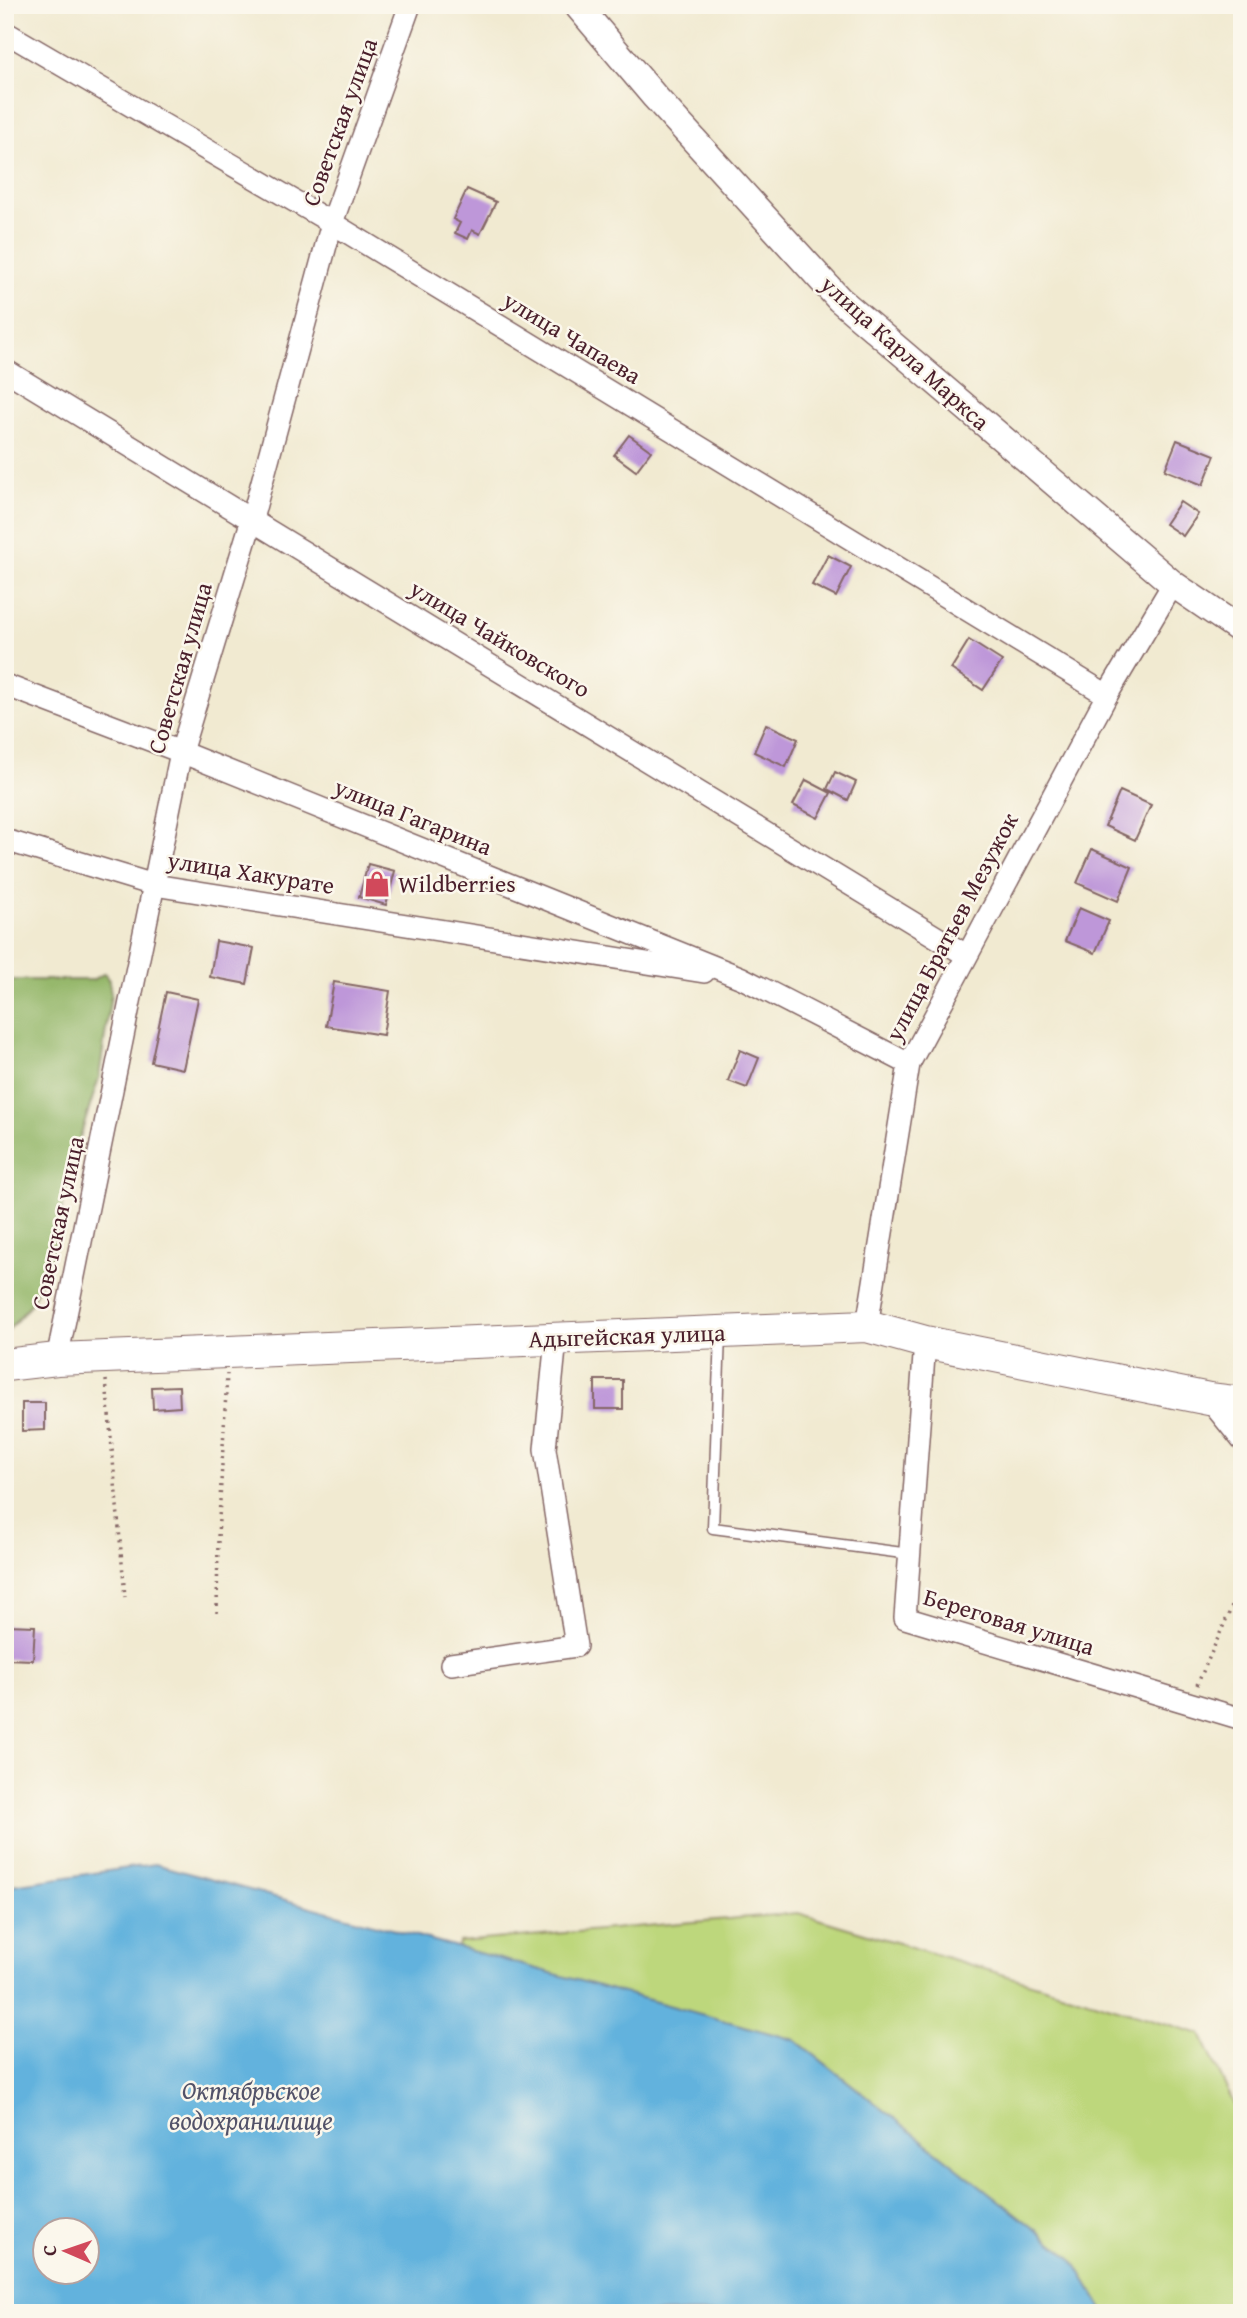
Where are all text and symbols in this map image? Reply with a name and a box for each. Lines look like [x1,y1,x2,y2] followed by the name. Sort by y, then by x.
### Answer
[293,32,386,211] street label: Советская улица
[812,266,998,439] street label: улица Карла Маркса
[496,282,648,393] street label: улица Чапаева
[403,570,597,706] street label: улица Чайковского
[138,578,221,758] street label: Советская улица
[328,769,498,864] street label: улица Гагарина
[876,806,1027,1048] street label: улица Братьев Мезужок
[164,842,337,903] street label: улица Хакурате
[398,866,516,901] place label: Wildberries
[362,869,392,899] shop icon: Wildberries
[22,1132,93,1313] street label: Советская улица
[528,1315,727,1356] street label: Адыгейская улица
[919,1579,1099,1664] street label: Береговая улица
[169,2070,333,2139] water label: Октябрьское водохранилище
[32,2216,102,2286] north arrow
[35,2244,63,2256] text: С

